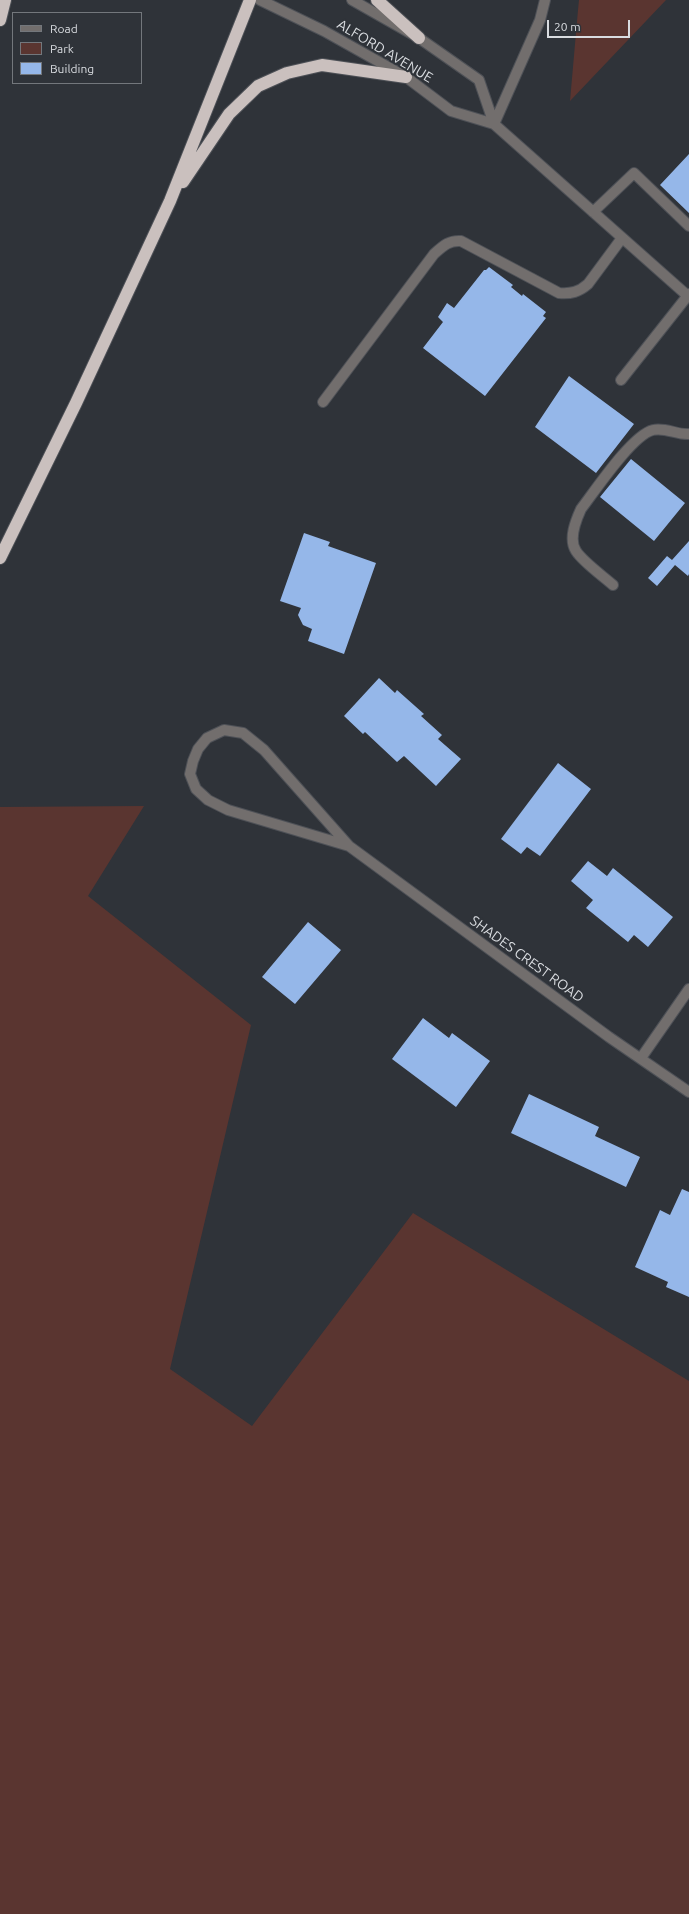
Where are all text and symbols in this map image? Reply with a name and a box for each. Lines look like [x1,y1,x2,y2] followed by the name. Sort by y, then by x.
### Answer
[12,12,142,84] legend
[549,12,632,38] scale bar
[334,16,436,86] street label: ALFORD AVENUE
[554,20,581,33] text: 20 m
[50,22,78,35] text: Road
[50,42,74,55] text: Park
[50,62,94,75] text: Building
[467,912,587,1006] street label: SHADES CREST ROAD

